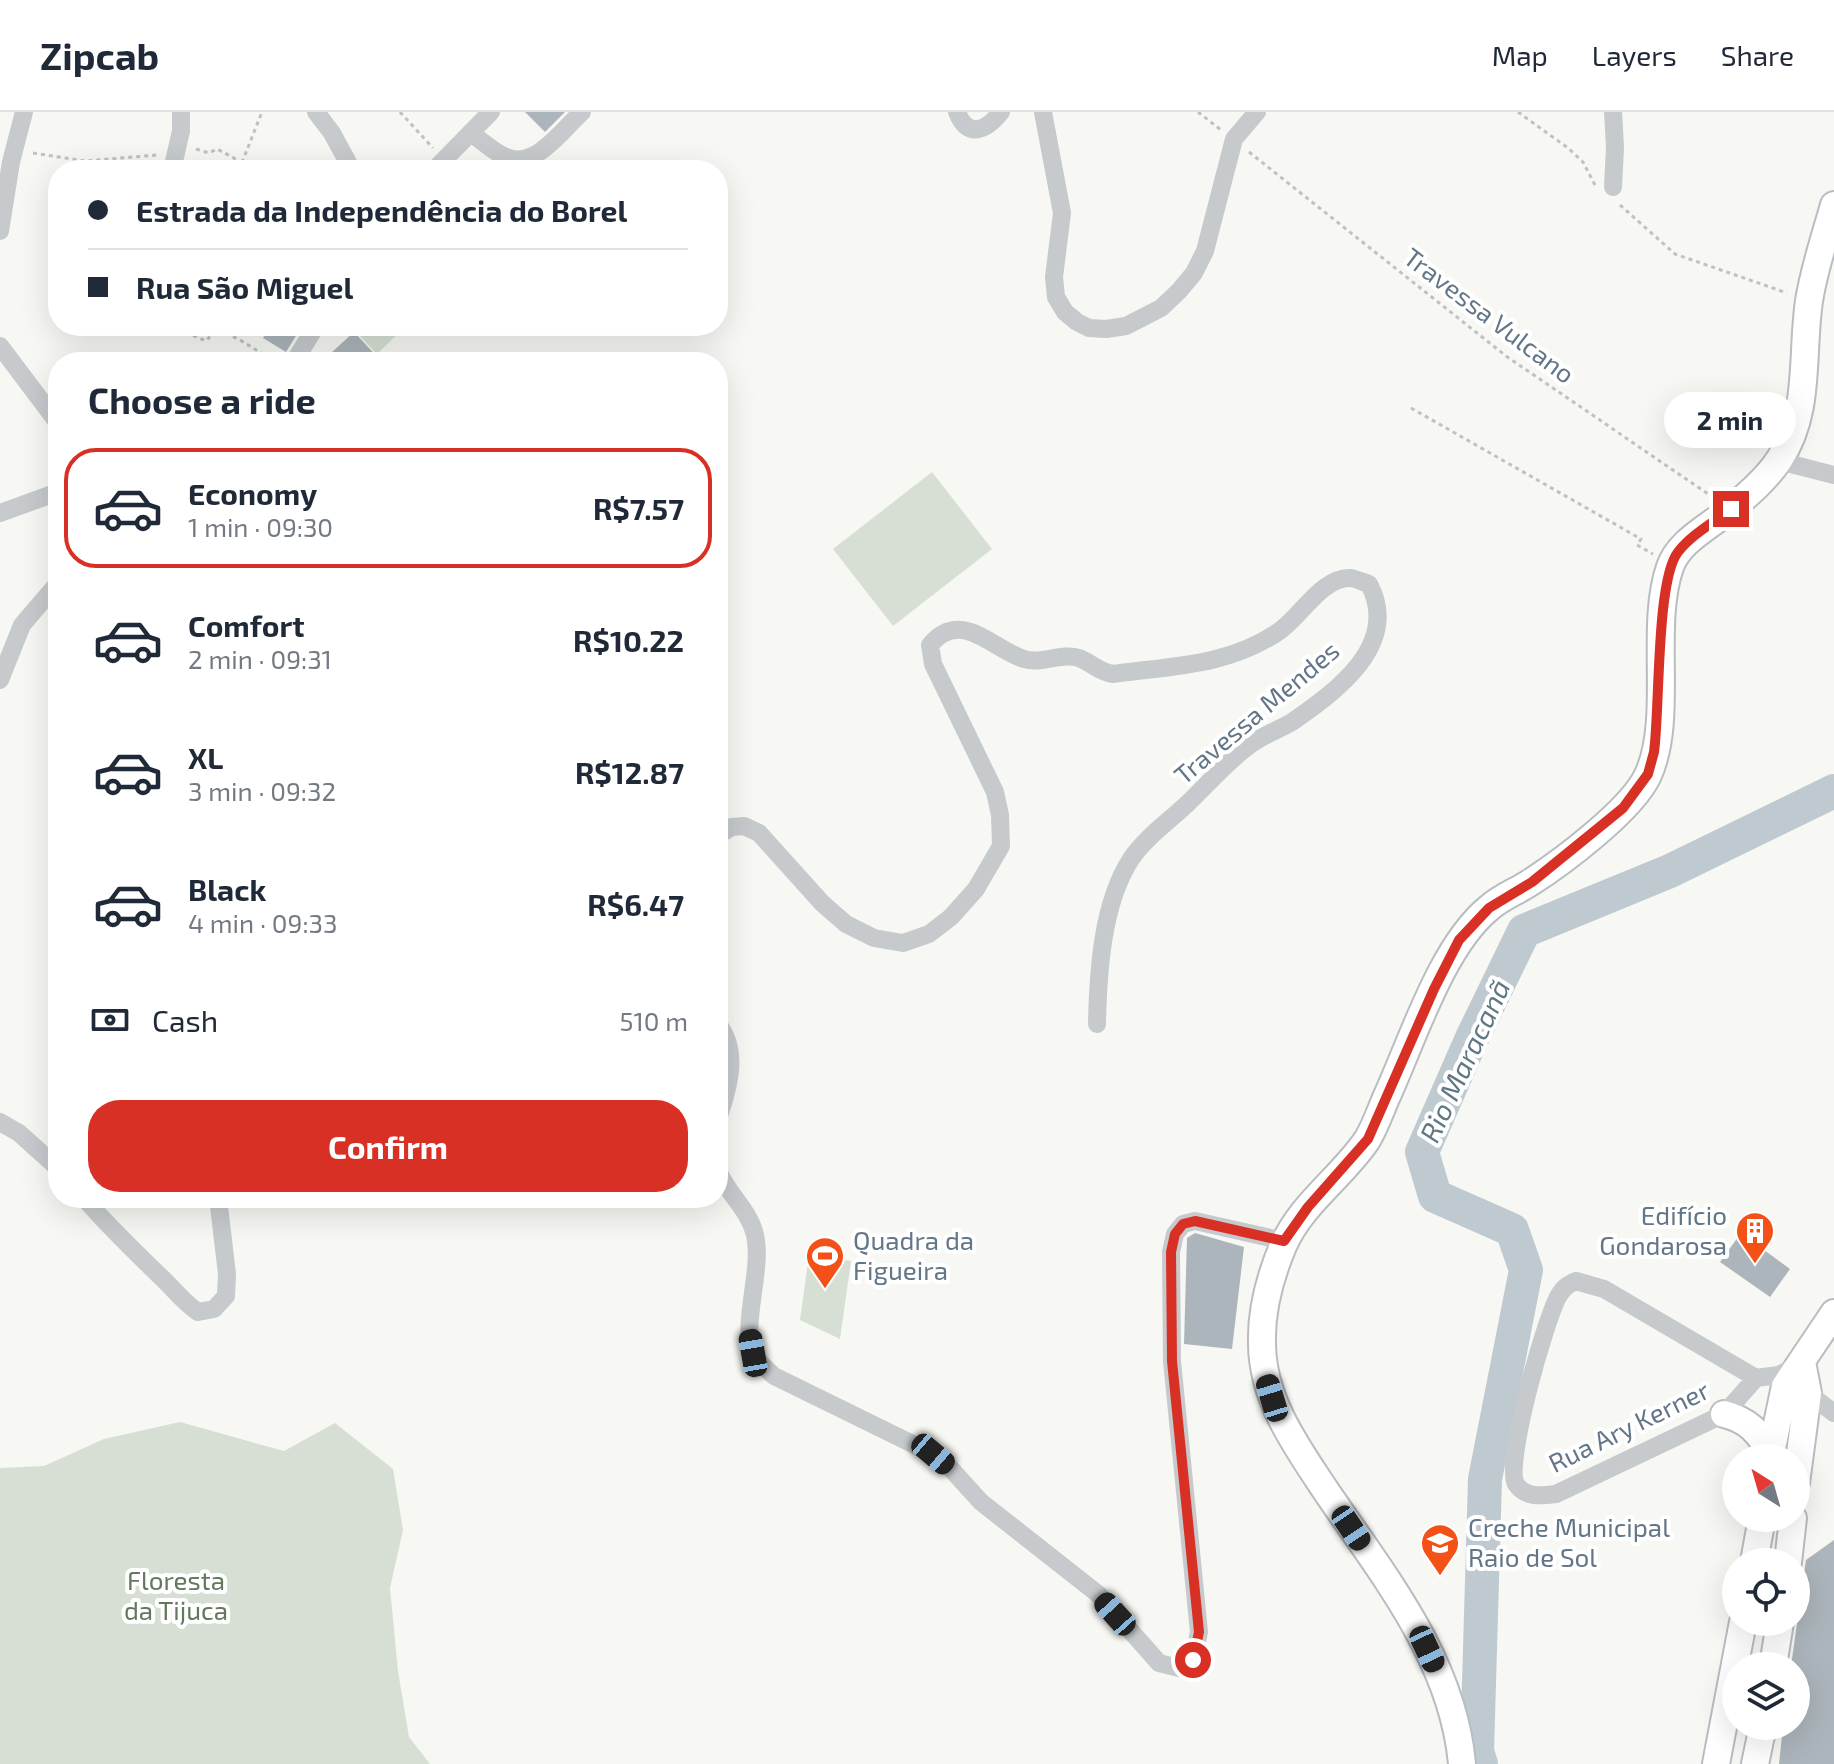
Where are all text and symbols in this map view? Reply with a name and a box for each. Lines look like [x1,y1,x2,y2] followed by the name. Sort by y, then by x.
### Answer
[40,32,159,78] text: Zipcab
[1492,38,1548,72] text: Map
[1592,38,1677,72] text: Layers
[1721,38,1794,72] text: Share
[136,192,627,228] text: Estrada da Independência do Borel
[1399,241,1581,389] street label: Travessa Vulcano
[136,269,353,305] text: Rua São Miguel
[88,378,316,421] text: Choose a ride
[1665,393,1797,449] callout: 2 min
[1697,404,1763,435] text: 2 min
[92,472,164,544] icon: car
[188,475,317,511] text: Economy
[593,490,684,526] text: R$7.57
[1713,491,1749,527] route end
[188,511,333,542] text: 1 min · 09:30
[92,604,164,676] icon: car
[188,607,305,643] text: Comfort
[573,622,684,658] text: R$10.22
[1167,634,1345,790] street label: Travessa Mendes
[188,643,332,674] text: 2 min · 09:31
[92,736,164,808] icon: car
[188,739,223,775] text: XL
[575,754,684,790] text: R$12.87
[188,775,336,806] text: 3 min · 09:32
[92,868,164,940] icon: car
[188,871,266,907] text: Black
[587,886,684,922] text: R$6.47
[188,907,337,938] text: 4 min · 09:33
[1412,974,1517,1147] water label: Rio Maracanã
[88,998,132,1042] icon: cash
[152,1002,218,1038] text: Cash
[619,1005,688,1036] text: 510 m
[88,1100,688,1192] button: Confirm
[1599,1199,1727,1260] place label: Edifício Gondarosa
[1734,1210,1776,1265] building icon: Edifício Gondarosa
[853,1224,974,1285] place label: Quadra da Figueira
[804,1235,846,1290] sports icon: Quadra da Figueira
[737,1327,769,1379] car
[1254,1372,1290,1424] car
[1543,1373,1714,1478] street label: Rua Ary Kerner
[907,1429,959,1479] car
[1722,1444,1810,1532] north arrow
[1722,1444,1810,1740] map controls
[1328,1501,1374,1555] car
[1468,1511,1670,1572] place label: Creche Municipal Raio de Sol
[1419,1522,1461,1577] school or university icon: Creche Municipal Raio de Sol
[1722,1548,1810,1636] button: locate
[124,1564,228,1625] park label: Floresta da Tijuca
[1090,1588,1140,1640] car
[1406,1622,1448,1676] car
[1175,1642,1211,1678] route start
[1722,1652,1810,1740] button: layers

